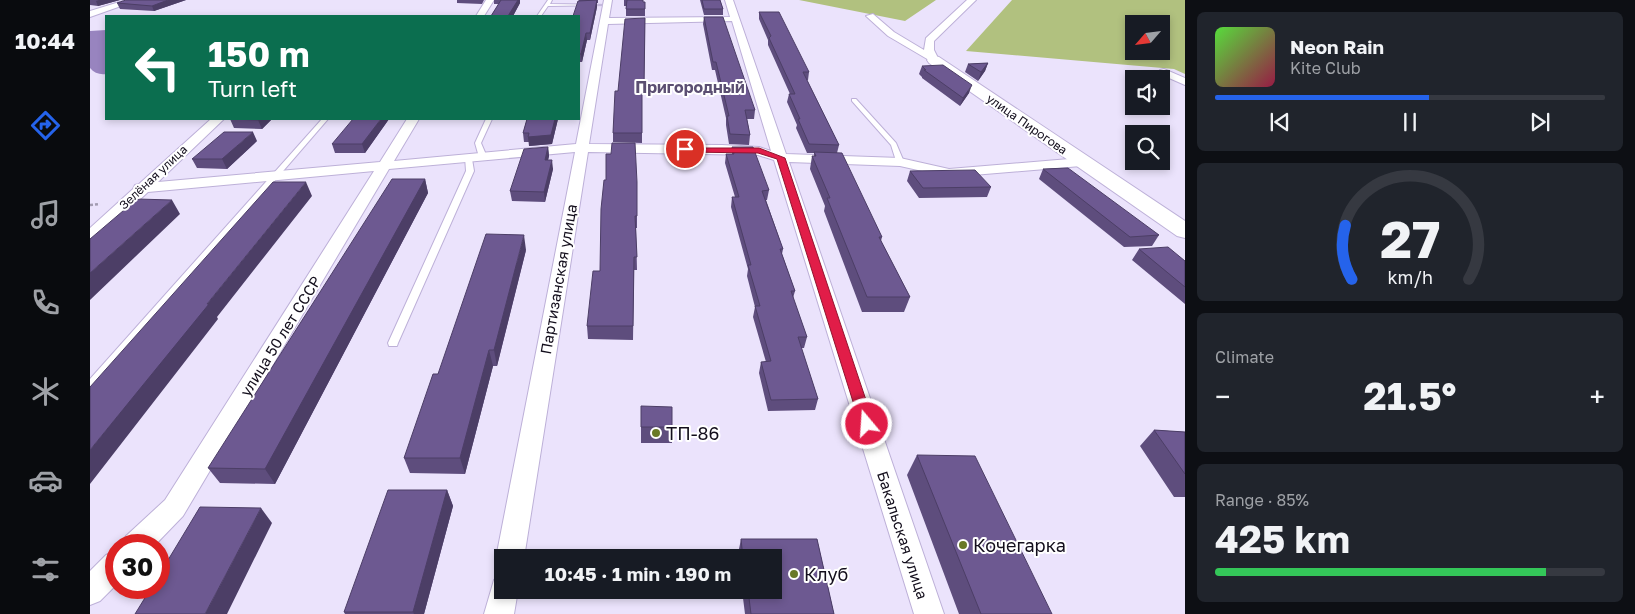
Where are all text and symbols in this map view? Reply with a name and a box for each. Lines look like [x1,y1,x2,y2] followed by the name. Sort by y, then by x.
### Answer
[1125,15,1170,60] north arrow
[1125,15,1170,170] map controls
[15,27,75,54] text: 10:44
[208,33,310,75] text: 150 m
[125,35,190,100] icon: left
[1290,35,1384,58] text: Neon Rain
[1290,58,1361,78] text: Kite Club
[1125,70,1170,115] button: sound
[208,75,297,102] text: Turn left
[635,77,745,97] district label: Пригородный
[984,91,1070,157] street label: улица Пирогова
[28,108,63,143] icon: directions
[1266,108,1294,136] icon: previous
[1396,108,1424,136] icon: pause
[1526,108,1554,136] icon: next
[1125,125,1170,170] button: search
[664,128,706,170] pin
[671,135,699,163] icon: arrive
[116,142,190,212] street label: Зелёная улица
[28,197,63,232] icon: music
[536,202,580,356] street label: Партизанская улица
[1380,207,1440,269] text: 27
[1387,266,1433,288] text: km/h
[236,272,324,399] street label: улица 50 лет СССР
[28,285,63,320] icon: phone
[1215,347,1274,367] text: Climate
[1364,373,1456,418] text: 21.5°
[28,374,63,409] icon: climate
[1215,380,1230,413] text: −
[1590,380,1605,413] text: +
[840,397,892,449] position arrow
[666,422,719,444] place label: ТП-86
[650,427,662,439] marker: ТП-86
[28,463,63,498] icon: car
[874,469,932,601] street label: Бакальская улица
[1215,490,1309,510] text: Range · 85%
[1215,516,1350,561] text: 425 km
[105,534,170,599] speed limit sign: 30
[973,534,1066,556] place label: Кочегарка
[957,539,969,551] marker: Кочегарка
[28,552,63,587] icon: filters
[545,562,731,585] text: 10:45 · 1 min · 190 m
[804,563,848,585] place label: Клуб
[788,568,800,580] marker: Клуб

